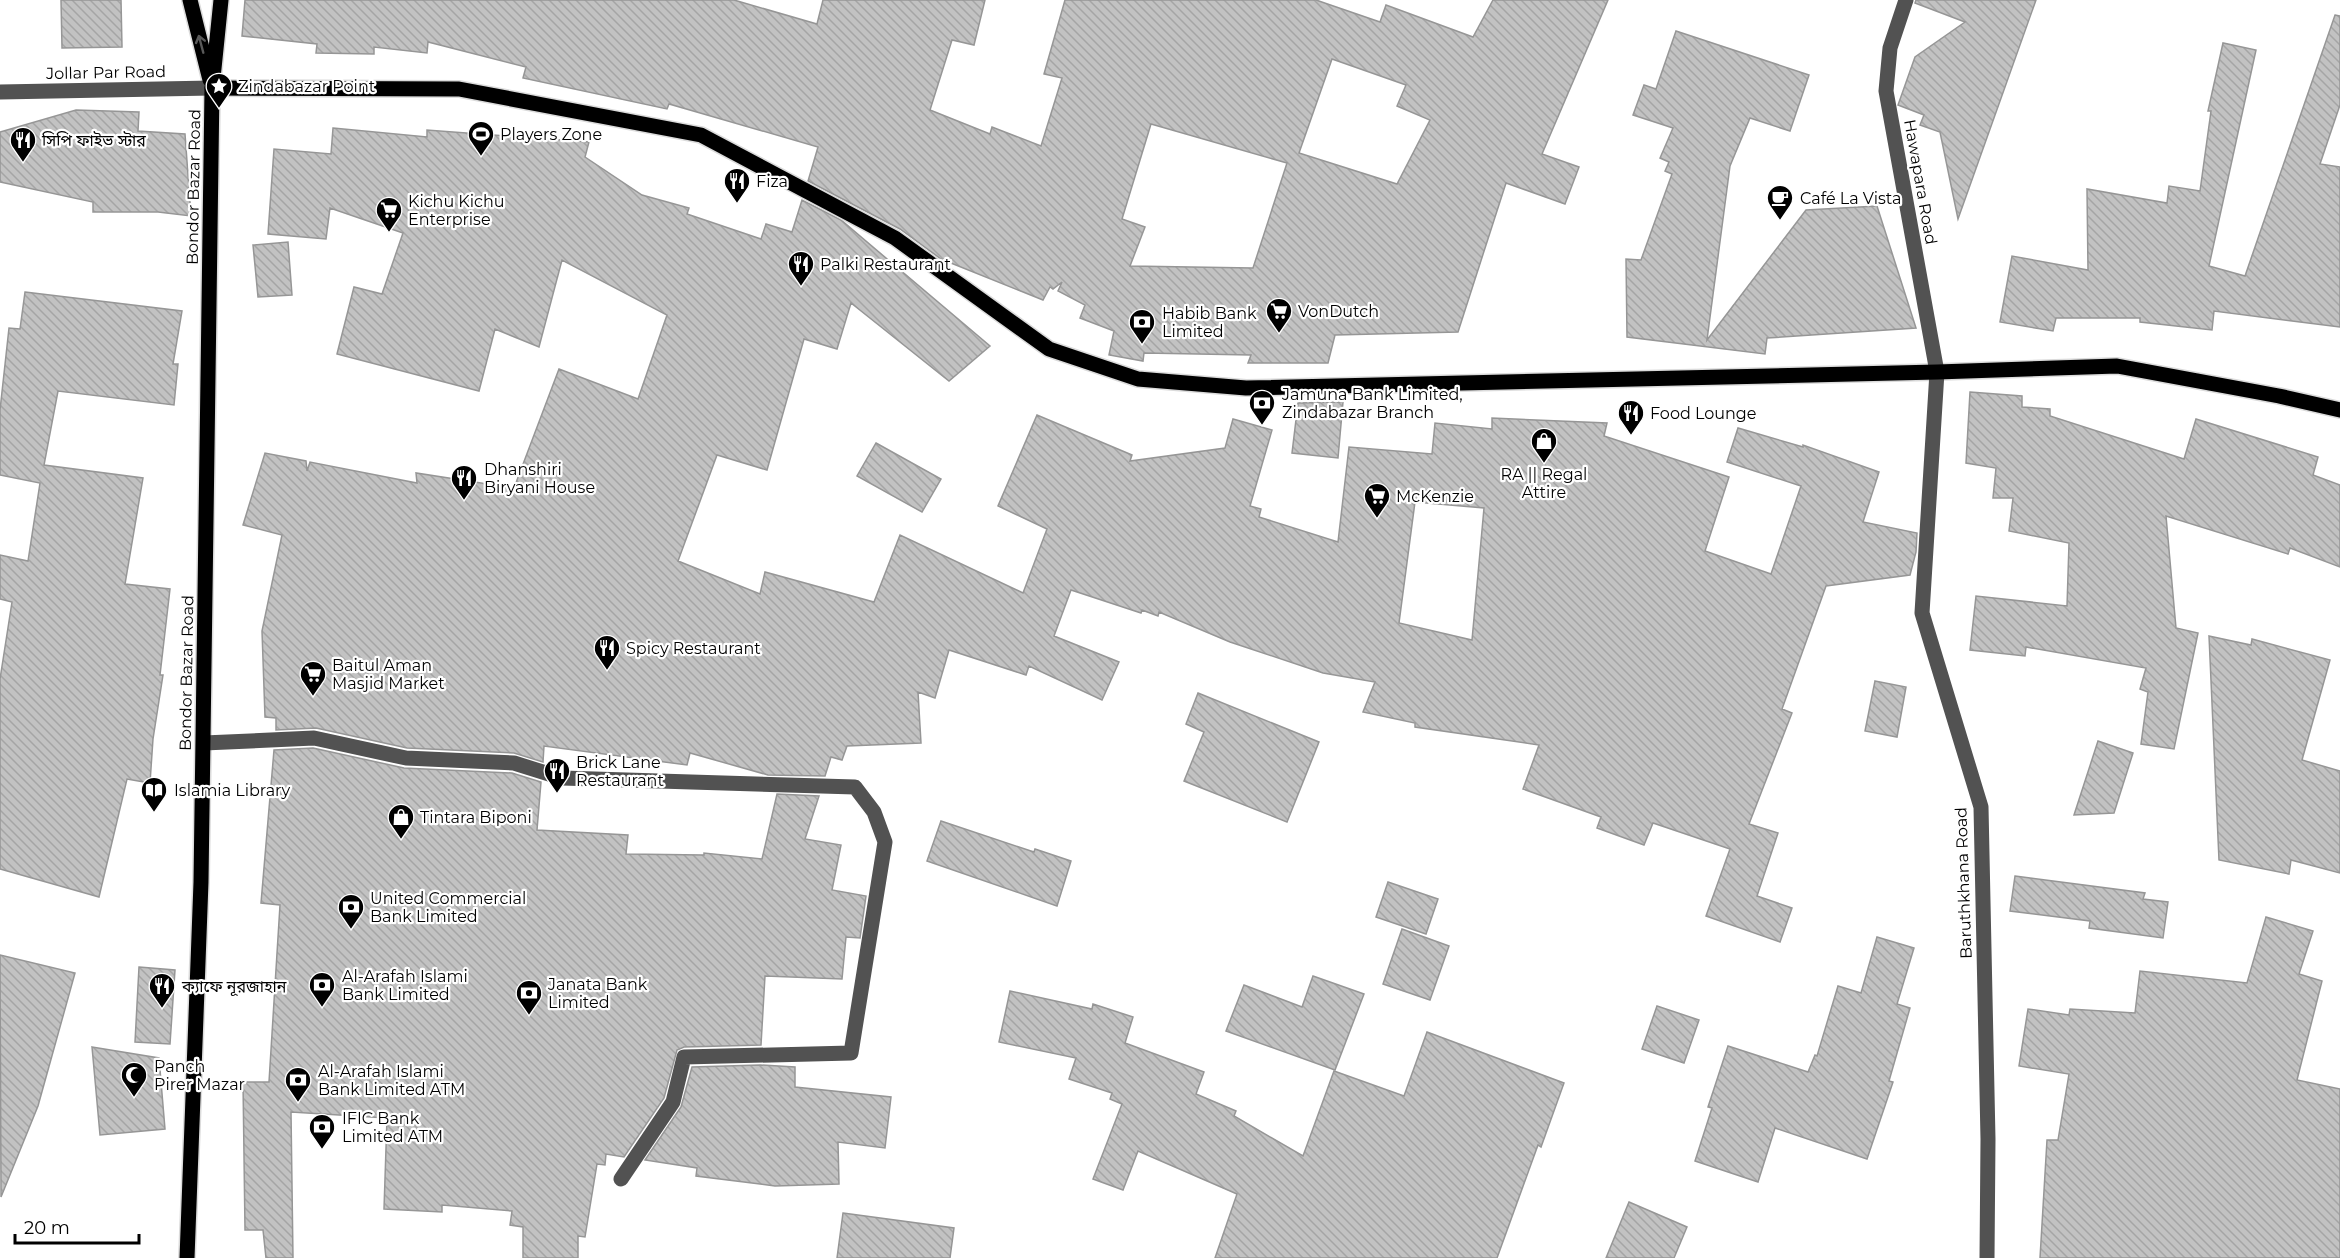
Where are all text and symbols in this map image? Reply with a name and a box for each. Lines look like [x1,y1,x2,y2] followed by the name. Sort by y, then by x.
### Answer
[194,35,206,54] one-way arrow
[45,62,166,83] street label: Jollar Par Road
[204,71,234,109] place icon: Zindabazar Point
[238,77,376,96] place label: Zindabazar Point
[183,109,204,265] street label: Bondor Bazar Road
[1900,118,1941,246] street label: Hawapara Road
[466,119,496,157] sports icon: Players Zone
[8,125,38,163] restaurant icon: সিপি ফাইভ স্টার
[500,125,602,144] place label: Players Zone
[41,131,146,150] place label: সিপি ফাইভ স্টার
[722,166,752,204] restaurant icon: Fiza
[756,172,788,191] place label: Fiza
[1765,183,1795,221] cafe icon: Café La Vista
[1800,189,1901,208] place label: Café La Vista
[408,192,504,229] place label: Kichu Kichu Enterprise
[374,195,404,233] supermarket icon: Kichu Kichu Enterprise
[786,249,816,287] restaurant icon: Palki Restaurant
[820,255,951,274] place label: Palki Restaurant
[1264,296,1294,334] supermarket icon: VonDutch
[1298,302,1379,321] place label: VonDutch
[1162,304,1257,341] place label: Habib Bank Limited
[1127,307,1157,345] bank icon: Habib Bank Limited
[1281,385,1463,422] place label: Jamuna Bank Limited, Zindabazar Branch
[1247,388,1277,426] bank icon: Jamuna Bank Limited, Zindabazar Branch
[1616,398,1646,436] restaurant icon: Food Lounge
[1650,404,1756,423] place label: Food Lounge
[1529,426,1559,464] shop icon: RA || Regal Attire
[484,460,595,497] place label: Dhanshiri Biryani House
[449,463,479,501] restaurant icon: Dhanshiri Biryani House
[1501,465,1587,502] place label: RA || Regal Attire
[1362,481,1392,519] supermarket icon: McKenzie
[1396,487,1474,506] place label: McKenzie
[176,595,197,751] street label: Bondor Bazar Road
[592,633,622,671] restaurant icon: Spicy Restaurant
[626,639,761,658] place label: Spicy Restaurant
[332,656,445,693] place label: Baitul Aman Masjid Market
[298,659,328,697] supermarket icon: Baitul Aman Masjid Market
[576,753,664,790] place label: Brick Lane Restaurant
[542,756,572,794] restaurant icon: Brick Lane Restaurant
[139,775,169,813] library icon: Islamia Library
[174,781,290,800] place label: Islamia Library
[386,802,416,840] shop icon: Tintara Biponi
[1951,807,1976,959] street label: Baruthkhana Road
[420,808,532,827] place label: Tintara Biponi
[370,889,526,926] place label: United Commercial Bank Limited
[336,892,366,930] bank icon: United Commercial Bank Limited
[342,967,468,1004] place label: Al-Arafah Islami Bank Limited
[307,970,337,1008] bank icon: Al-Arafah Islami Bank Limited
[147,971,177,1009] restaurant icon: ক্যাফে নূরজাহান
[547,975,648,1012] place label: Janata Bank Limited
[181,977,287,996] place label: ক্যাফে নূরজাহান
[514,978,544,1016] bank icon: Janata Bank Limited
[154,1057,245,1094] place label: Panch Pirer Mazar
[119,1060,149,1098] mosque icon: Panch Pirer Mazar
[318,1062,465,1099] place label: Al-Arafah Islami Bank Limited ATM
[283,1065,313,1103] bank icon: Al-Arafah Islami Bank Limited ATM
[342,1109,443,1146] place label: IFIC Bank Limited ATM
[307,1112,337,1150] bank icon: IFIC Bank Limited ATM
[15,1207,140,1245] scale bar
[24,1217,70,1239] text: 20 m

